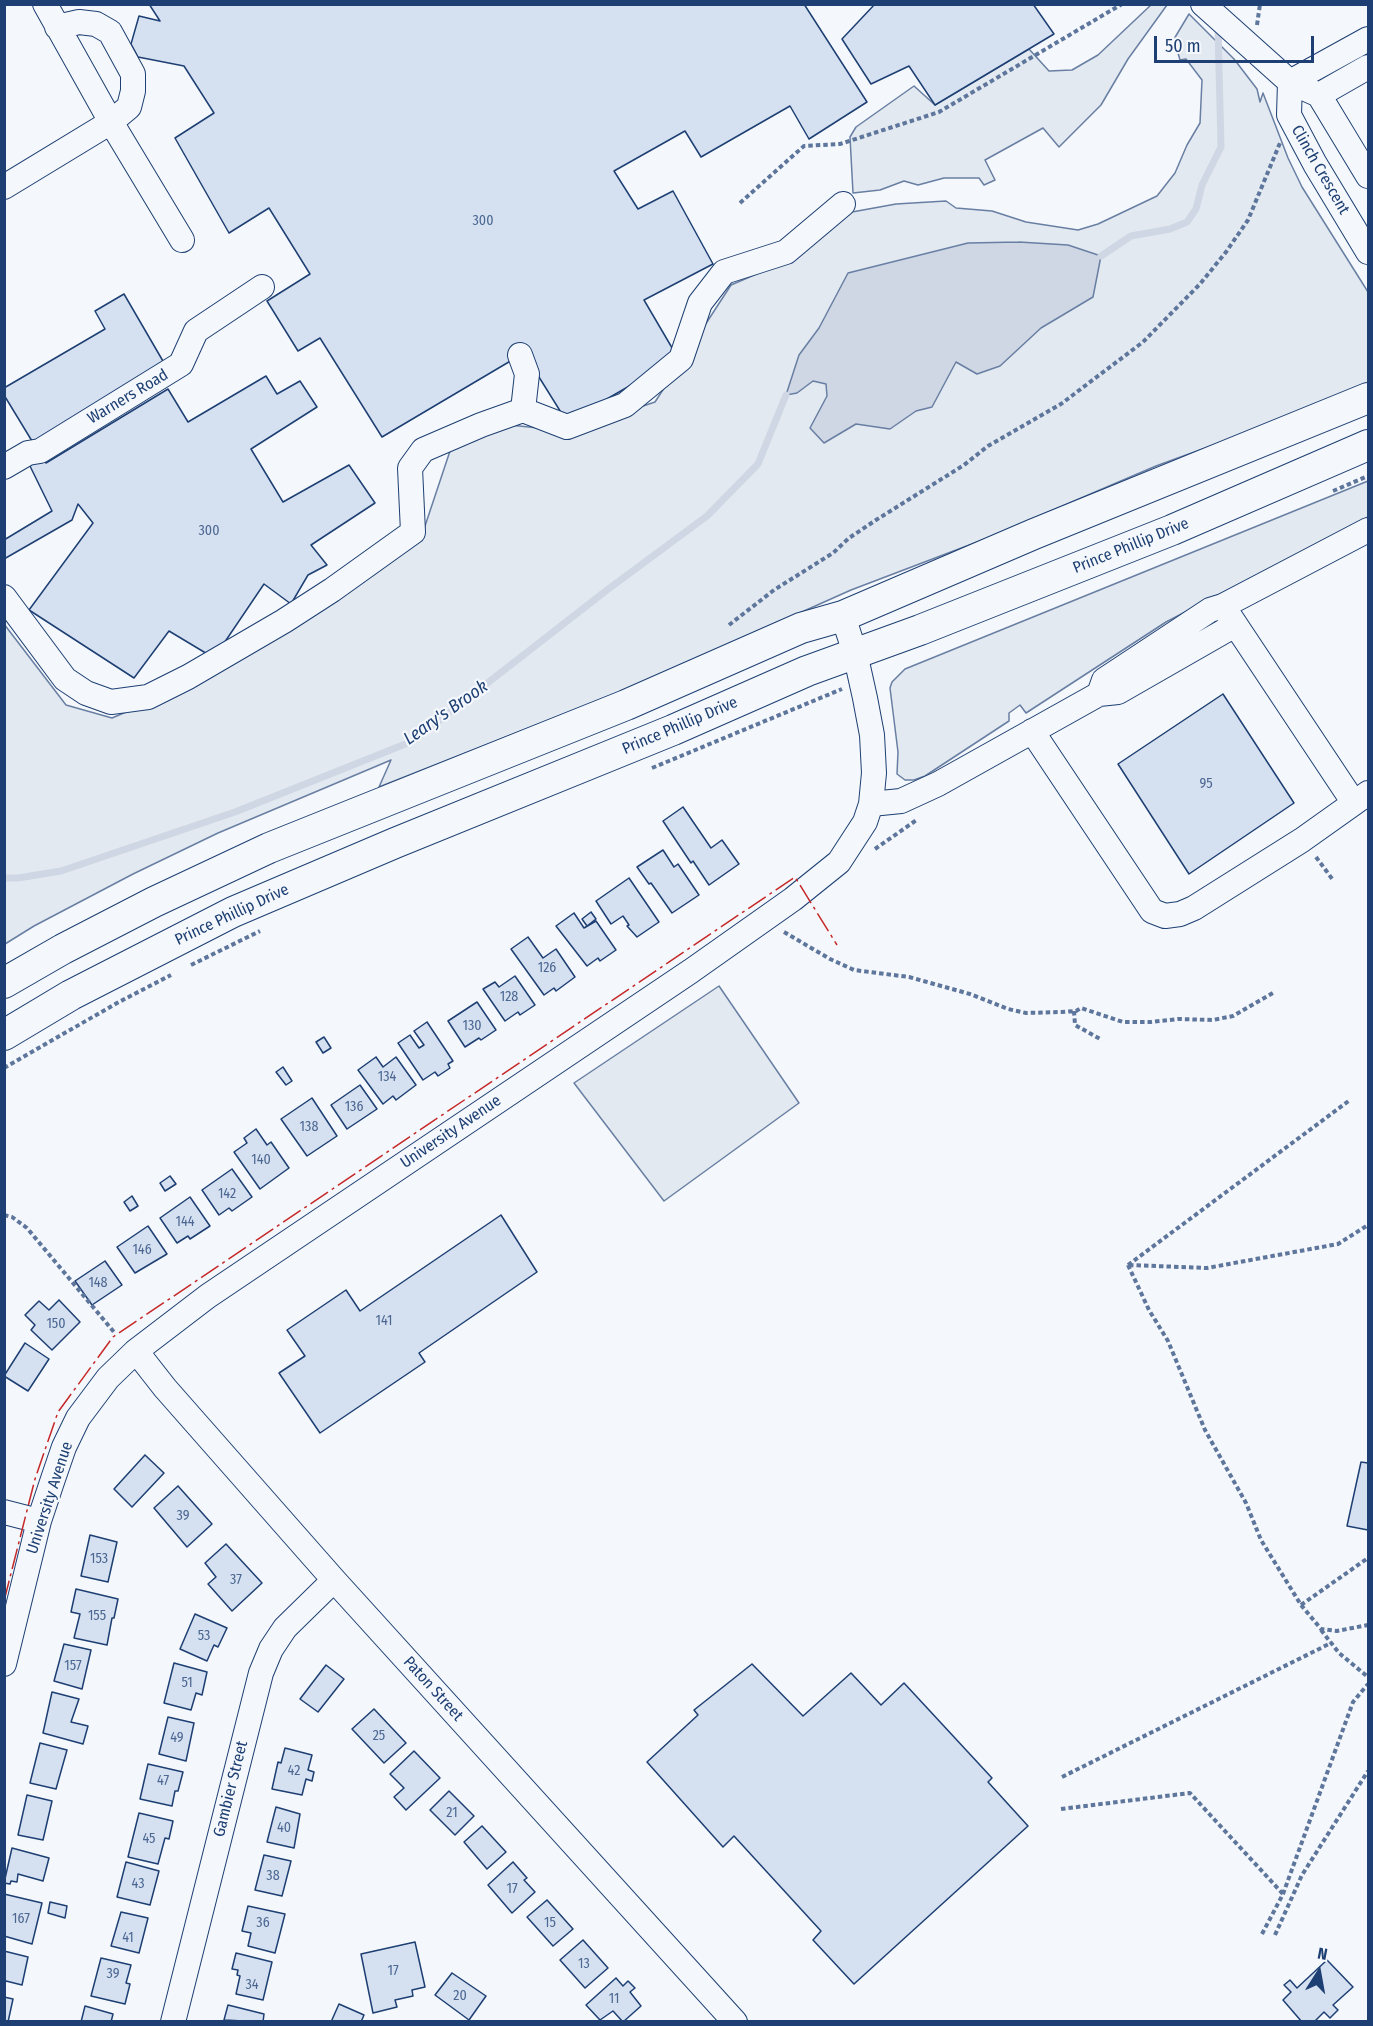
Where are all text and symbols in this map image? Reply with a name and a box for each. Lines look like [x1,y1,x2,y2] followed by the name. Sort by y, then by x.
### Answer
[1157,24,1318,62] scale bar
[1165,35,1201,57] text: 50 m
[1287,122,1353,218] street label: Clinch Crescent
[473,213,493,229] house number: 300
[84,365,172,429] street label: Warners Road
[1070,514,1192,578] street label: Prince Phillip Drive
[199,523,219,539] house number: 300
[400,676,492,750] water label: Leary's Brook
[619,693,741,759] street label: Prince Phillip Drive
[1199,776,1213,792] house number: 95
[172,880,292,950] street label: Prince Phillip Drive
[538,960,556,976] house number: 126
[500,989,518,1005] house number: 128
[462,1018,482,1034] house number: 130
[378,1069,396,1085] house number: 134
[397,1091,505,1173] street label: University Avenue
[345,1099,363,1115] house number: 136
[300,1119,318,1135] house number: 138
[251,1152,271,1168] house number: 140
[218,1186,236,1202] house number: 142
[175,1214,195,1230] house number: 144
[132,1242,152,1258] house number: 146
[88,1275,108,1291] house number: 148
[376,1313,392,1329] house number: 141
[46,1316,66,1332] house number: 150
[23,1439,77,1557] street label: University Avenue
[177,1508,189,1524] house number: 39
[90,1551,108,1567] house number: 153
[230,1572,242,1588] house number: 37
[88,1608,106,1624] house number: 155
[198,1628,210,1644] house number: 53
[399,1653,467,1725] street label: Paton Street
[64,1658,82,1674] house number: 157
[181,1675,193,1691] house number: 51
[373,1728,385,1744] house number: 25
[170,1730,184,1746] house number: 49
[210,1739,252,1839] street label: Gambier Street
[288,1763,300,1779] house number: 42
[157,1773,169,1789] house number: 47
[446,1805,458,1821] house number: 21
[277,1820,291,1836] house number: 40
[142,1831,156,1847] house number: 45
[266,1868,280,1884] house number: 38
[132,1876,144,1892] house number: 43
[506,1881,518,1897] house number: 17
[12,1911,30,1927] house number: 167
[256,1915,270,1931] house number: 36
[544,1915,556,1931] house number: 15
[122,1930,134,1946] house number: 41
[1289,1942,1349,2002] north arrow
[1316,1944,1329,1964] text: N
[578,1956,590,1972] house number: 13
[387,1963,399,1979] house number: 17
[107,1966,119,1982] house number: 39
[245,1977,259,1993] house number: 34
[453,1988,467,2004] house number: 20
[609,1991,619,2007] house number: 11

